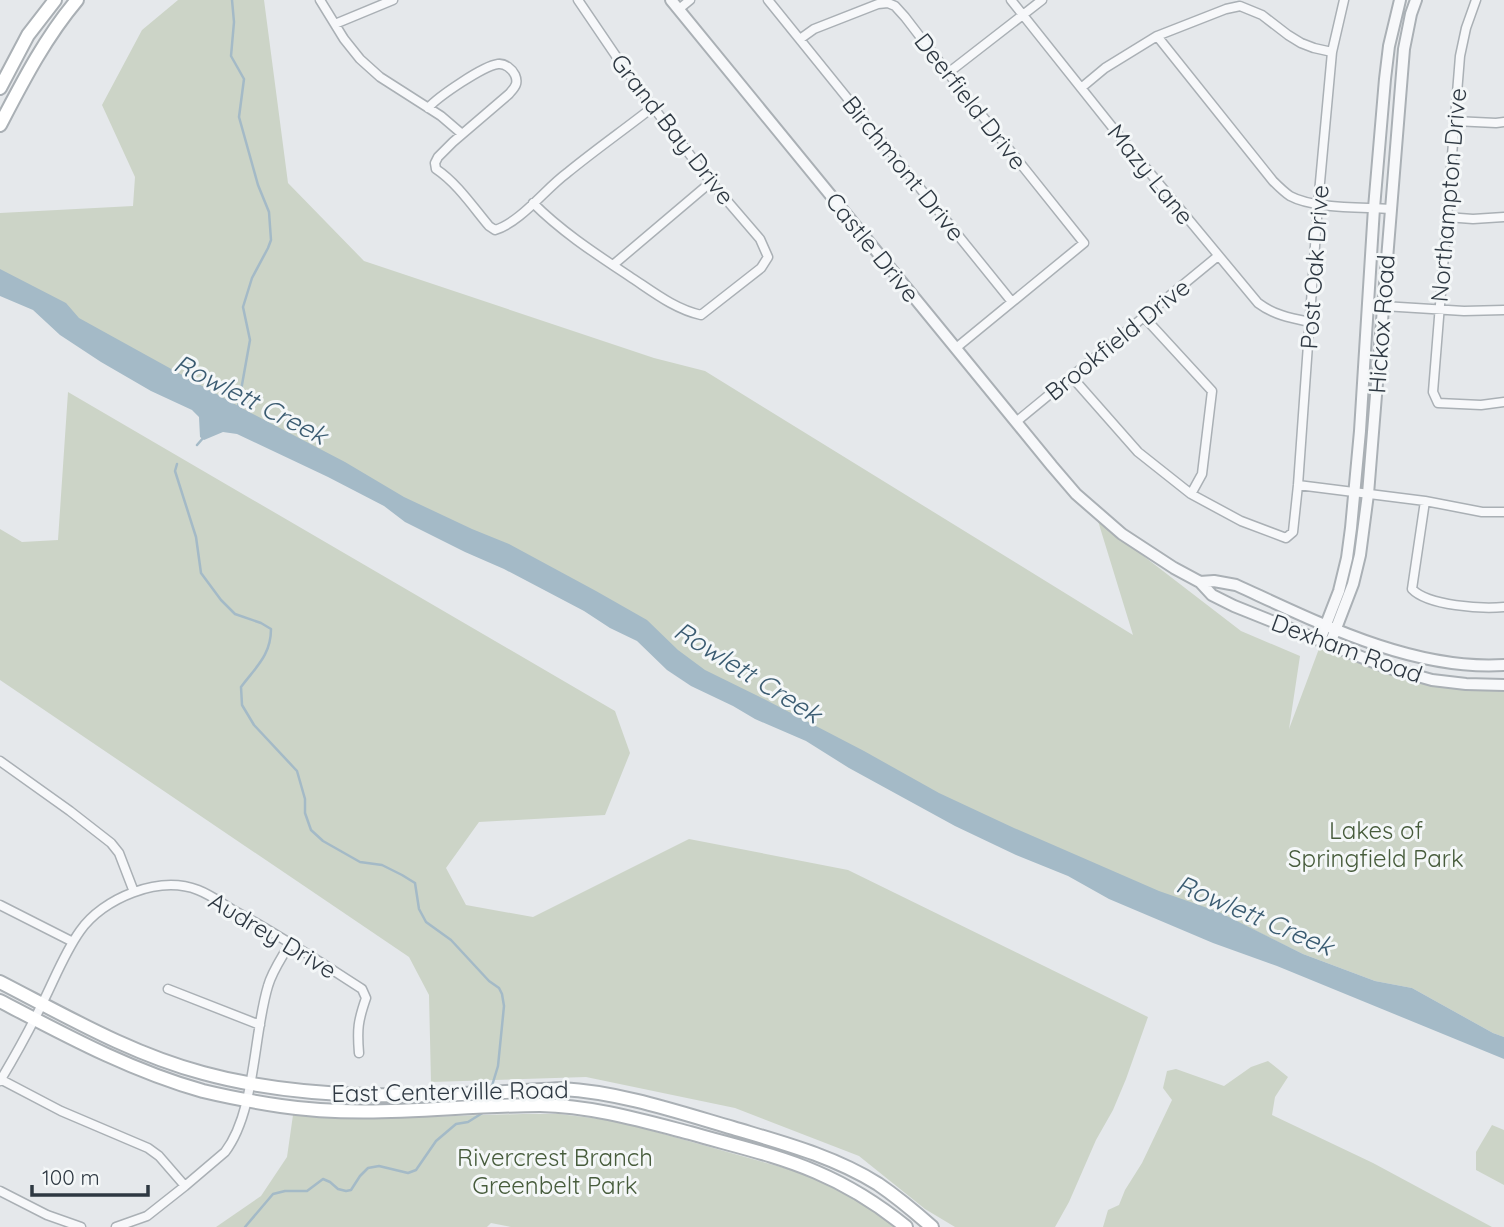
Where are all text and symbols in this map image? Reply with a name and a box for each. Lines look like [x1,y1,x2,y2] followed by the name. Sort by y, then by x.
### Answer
[908,27,1034,175] street label: Deerfield Drive
[605,48,741,210] street label: Grand Bay Drive
[1424,87,1472,303] street label: Northampton Drive
[836,89,972,247] street label: Birchmont Drive
[1101,118,1201,230] street label: Mazy Lane
[1293,184,1335,350] street label: Post Oak Drive
[820,186,926,308] street label: Castle Drive
[1361,254,1401,394] street label: Hickox Road
[1039,271,1195,407] street label: Brookfield Drive
[169,346,335,453] water label: Rowlett Creek
[1267,607,1427,689] street label: Dexham Road
[668,614,829,731] water label: Rowlett Creek
[1288,815,1464,873] park label: Lakes of Springfield Park
[1172,867,1340,964] water label: Rowlett Creek
[204,885,342,985] street label: Audrey Drive
[331,1074,569,1108] street label: East Centerville Road
[457,1142,653,1200] park label: Rivercrest Branch Greenbelt Park
[32,1154,147,1198] scale bar
[42,1164,100,1190] text: 100 m

